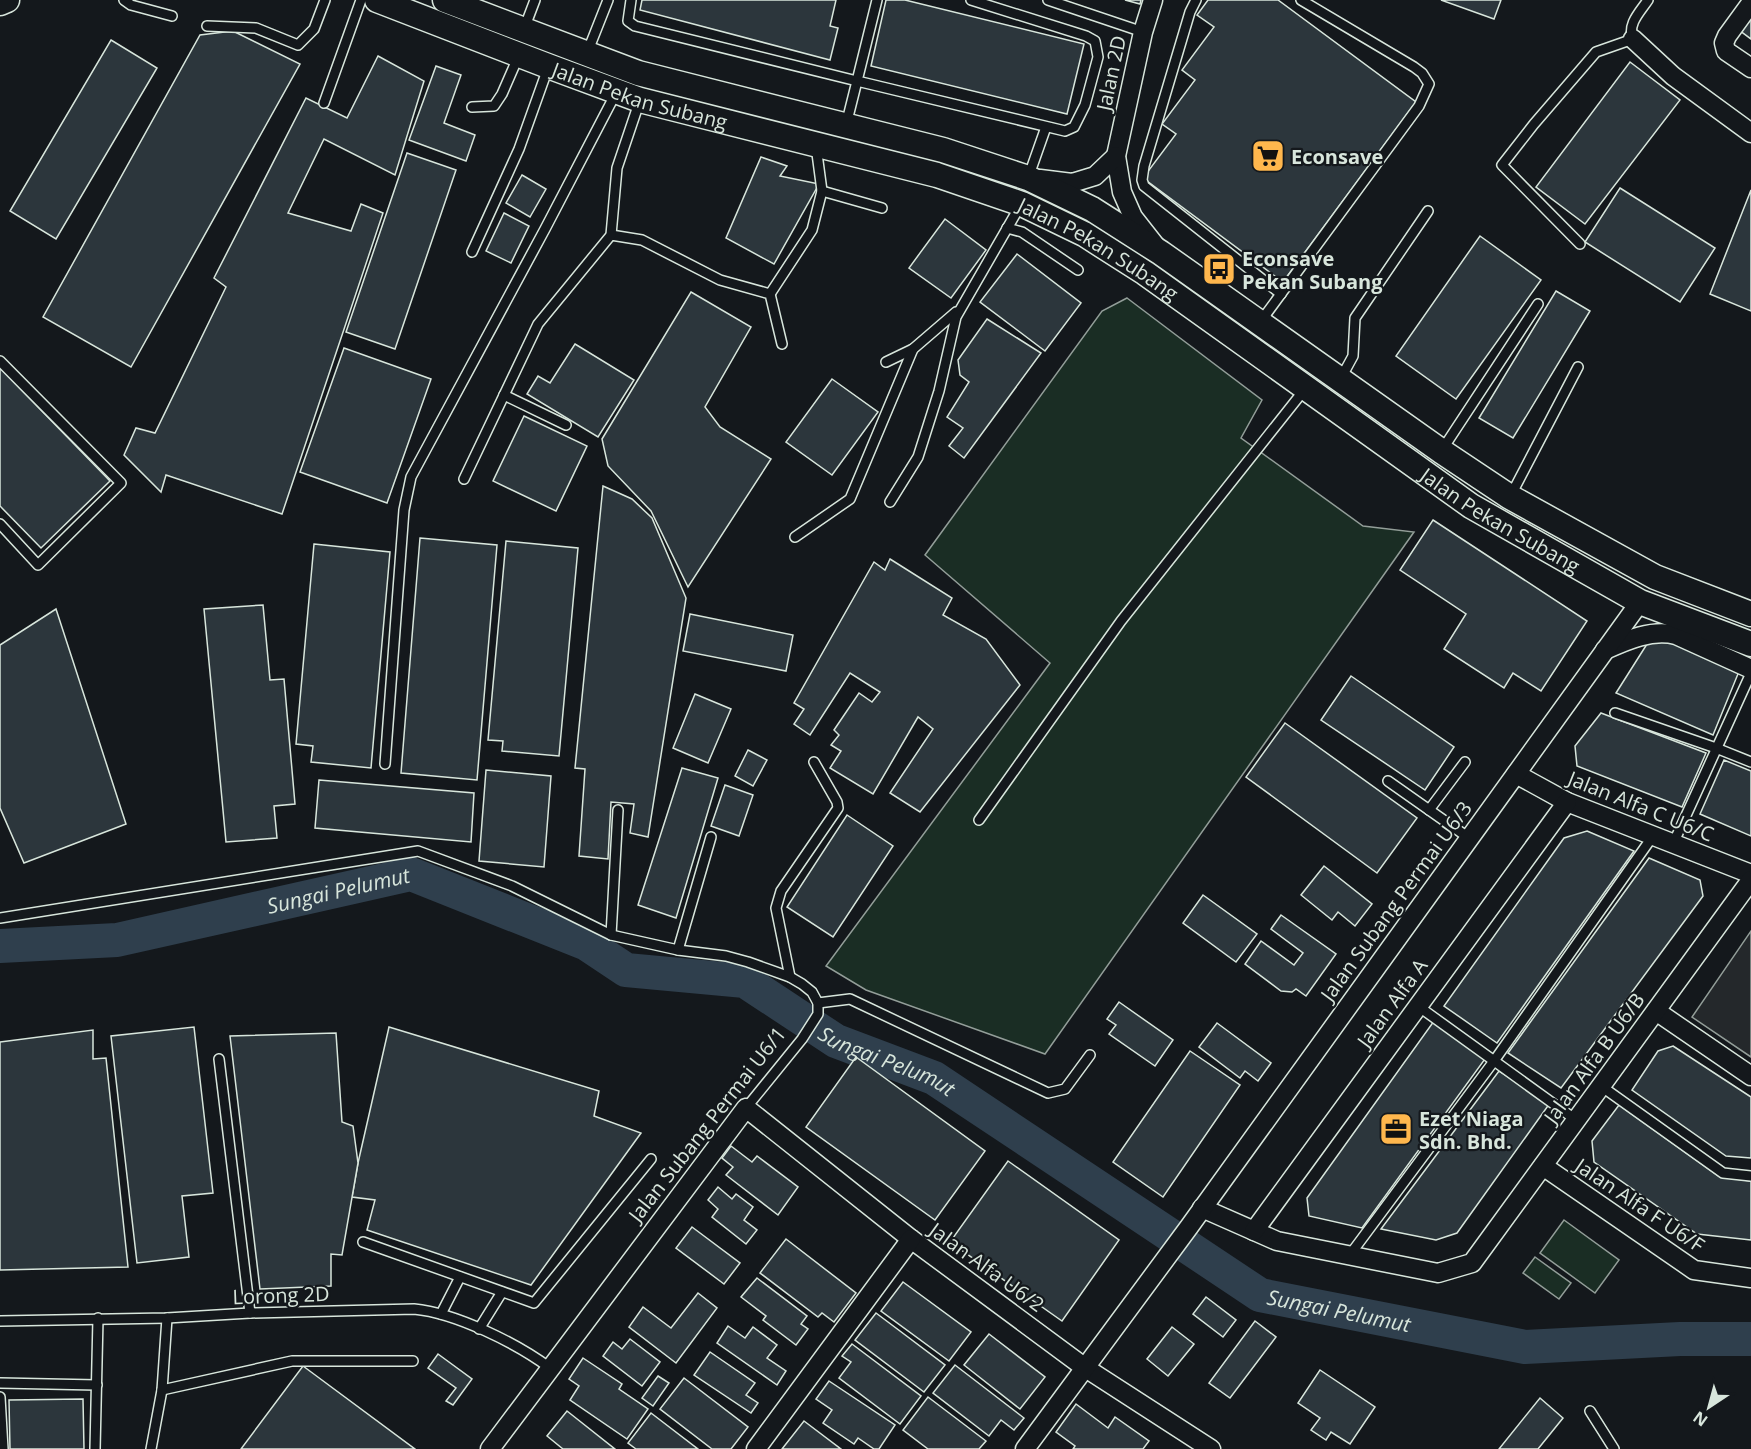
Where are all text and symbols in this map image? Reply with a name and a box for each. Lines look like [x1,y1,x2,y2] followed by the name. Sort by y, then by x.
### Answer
[1089,33,1132,115] street label: Jalan 2D
[547,55,730,135] street label: Jalan Pekan Subang
[1250,138,1286,174] supermarket icon: Econsave
[1291,143,1383,170] place label: Econsave
[1012,190,1184,306] street label: Jalan Pekan Subang
[1242,245,1383,295] place label: Econsave Pekan Subang
[1201,251,1237,287] bus stop icon: Econsave Pekan Subang
[1414,460,1585,579] street label: Jalan Pekan Subang
[1562,764,1718,847] street label: Jalan Alfa C U6/C
[1313,796,1478,1008] street label: Jalan Subang Permai U6/3
[264,860,413,920] water label: Sungai Pelumut
[1349,953,1434,1054] street label: Jalan Alfa A
[1536,987,1651,1130] street label: Jalan Alfa B U6/B
[813,1019,962,1103] water label: Sungai Pelumut
[621,1021,792,1229] street label: Jalan Subang Permai U6/1
[1419,1105,1523,1155] place label: Ezet Niaga Sdn. Bhd.
[1378,1111,1414,1147] office icon: Ezet Niaga Sdn. Bhd.
[1569,1151,1710,1258] street label: Jalan Alfa F U6/F
[923,1215,1050,1318] street label: Jalan Alfa U6/2
[232,1280,330,1310] street label: Lorong 2D
[1265,1283,1414,1338] water label: Sungai Pelumut
[1679,1377,1739,1437] north arrow
[1688,1406,1712,1432] text: N

